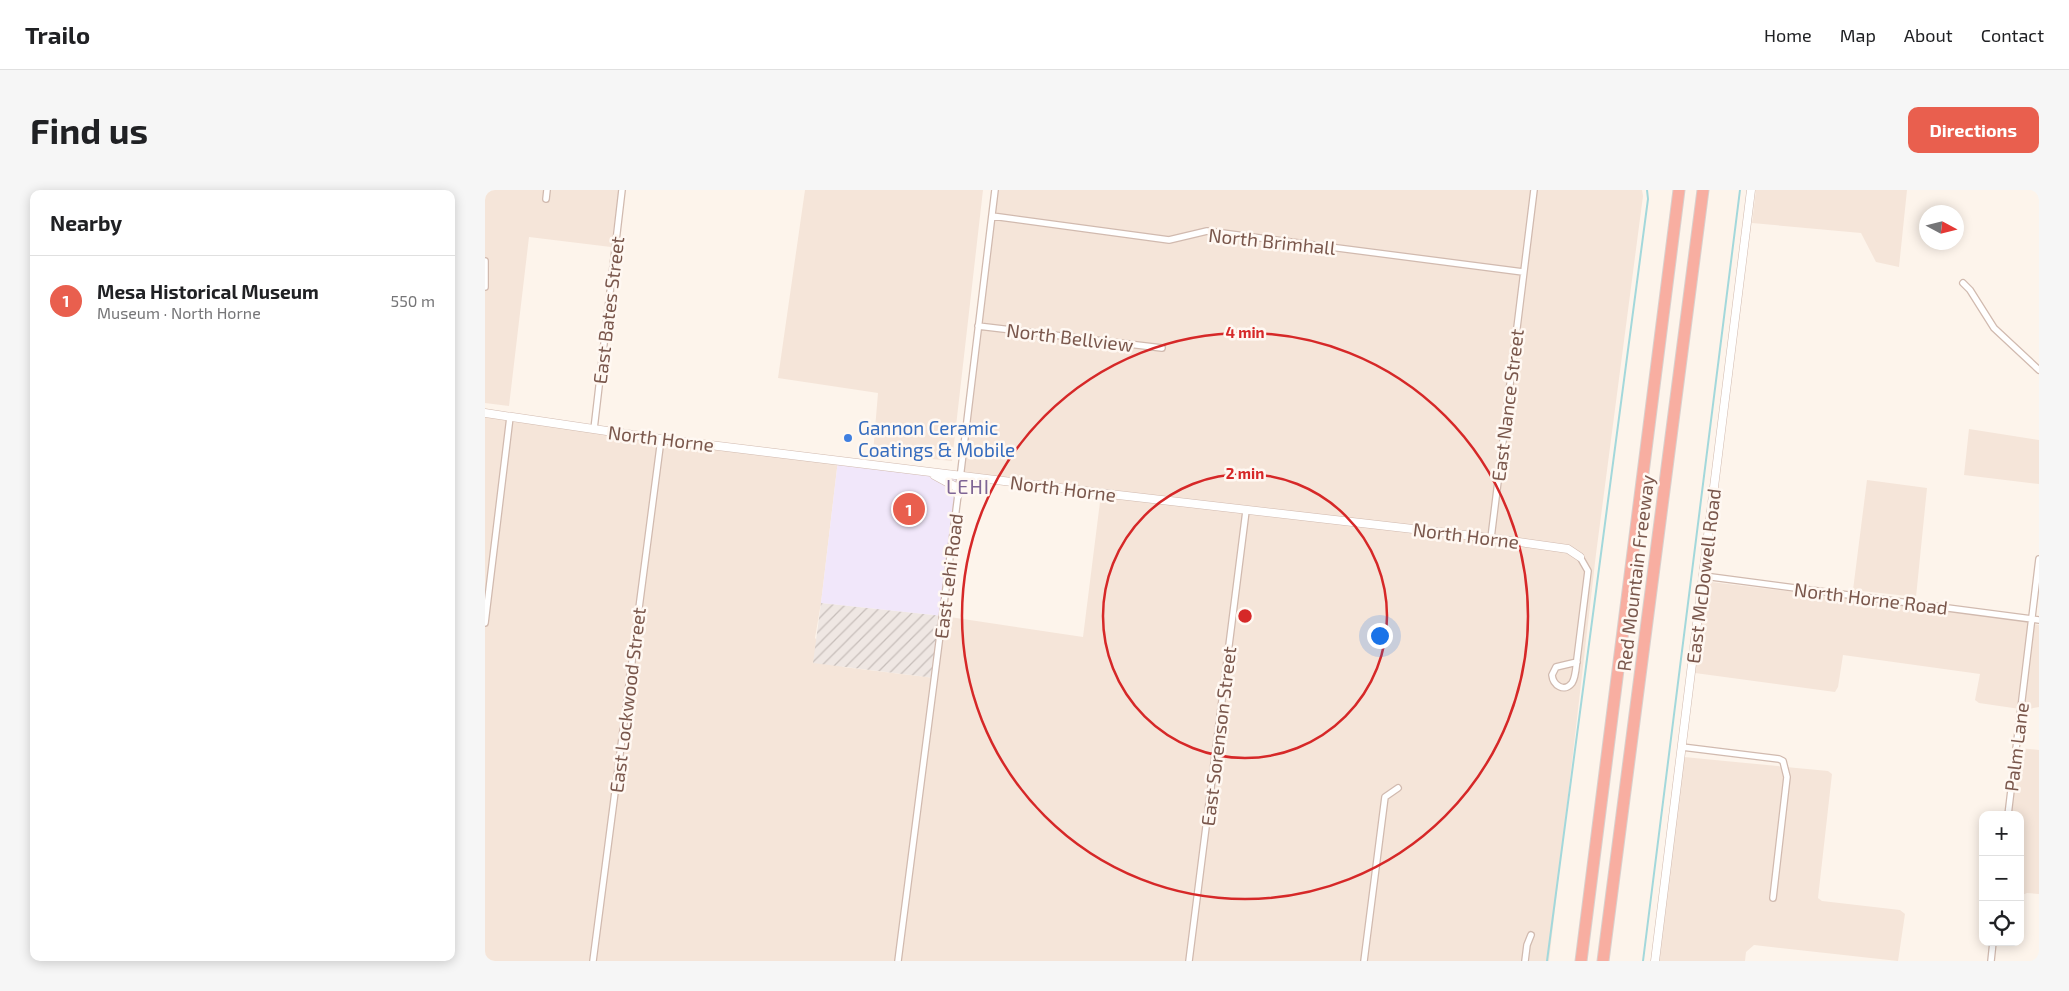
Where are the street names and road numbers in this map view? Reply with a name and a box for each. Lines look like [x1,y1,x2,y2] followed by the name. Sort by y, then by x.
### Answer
[1207,223,1337,259] street label: North Brimhall
[588,235,628,385] street label: East Bates Street
[1005,318,1135,356] street label: North Bellview
[1486,327,1528,483] street label: East Nance Street
[607,420,715,456] street label: North Horne
[1009,470,1117,506] street label: North Horne
[1612,473,1658,673] street label: Red Mountain Freeway
[1681,487,1725,665] street label: East McDowell Road
[929,512,967,640] street label: East Lehi Road
[1412,517,1520,553] street label: North Horne
[1793,577,1949,619] street label: North Horne Road
[604,606,650,794] street label: East Lockwood Street
[1196,645,1240,827] street label: East Sorenson Street
[1999,701,2033,793] street label: Palm Lane

